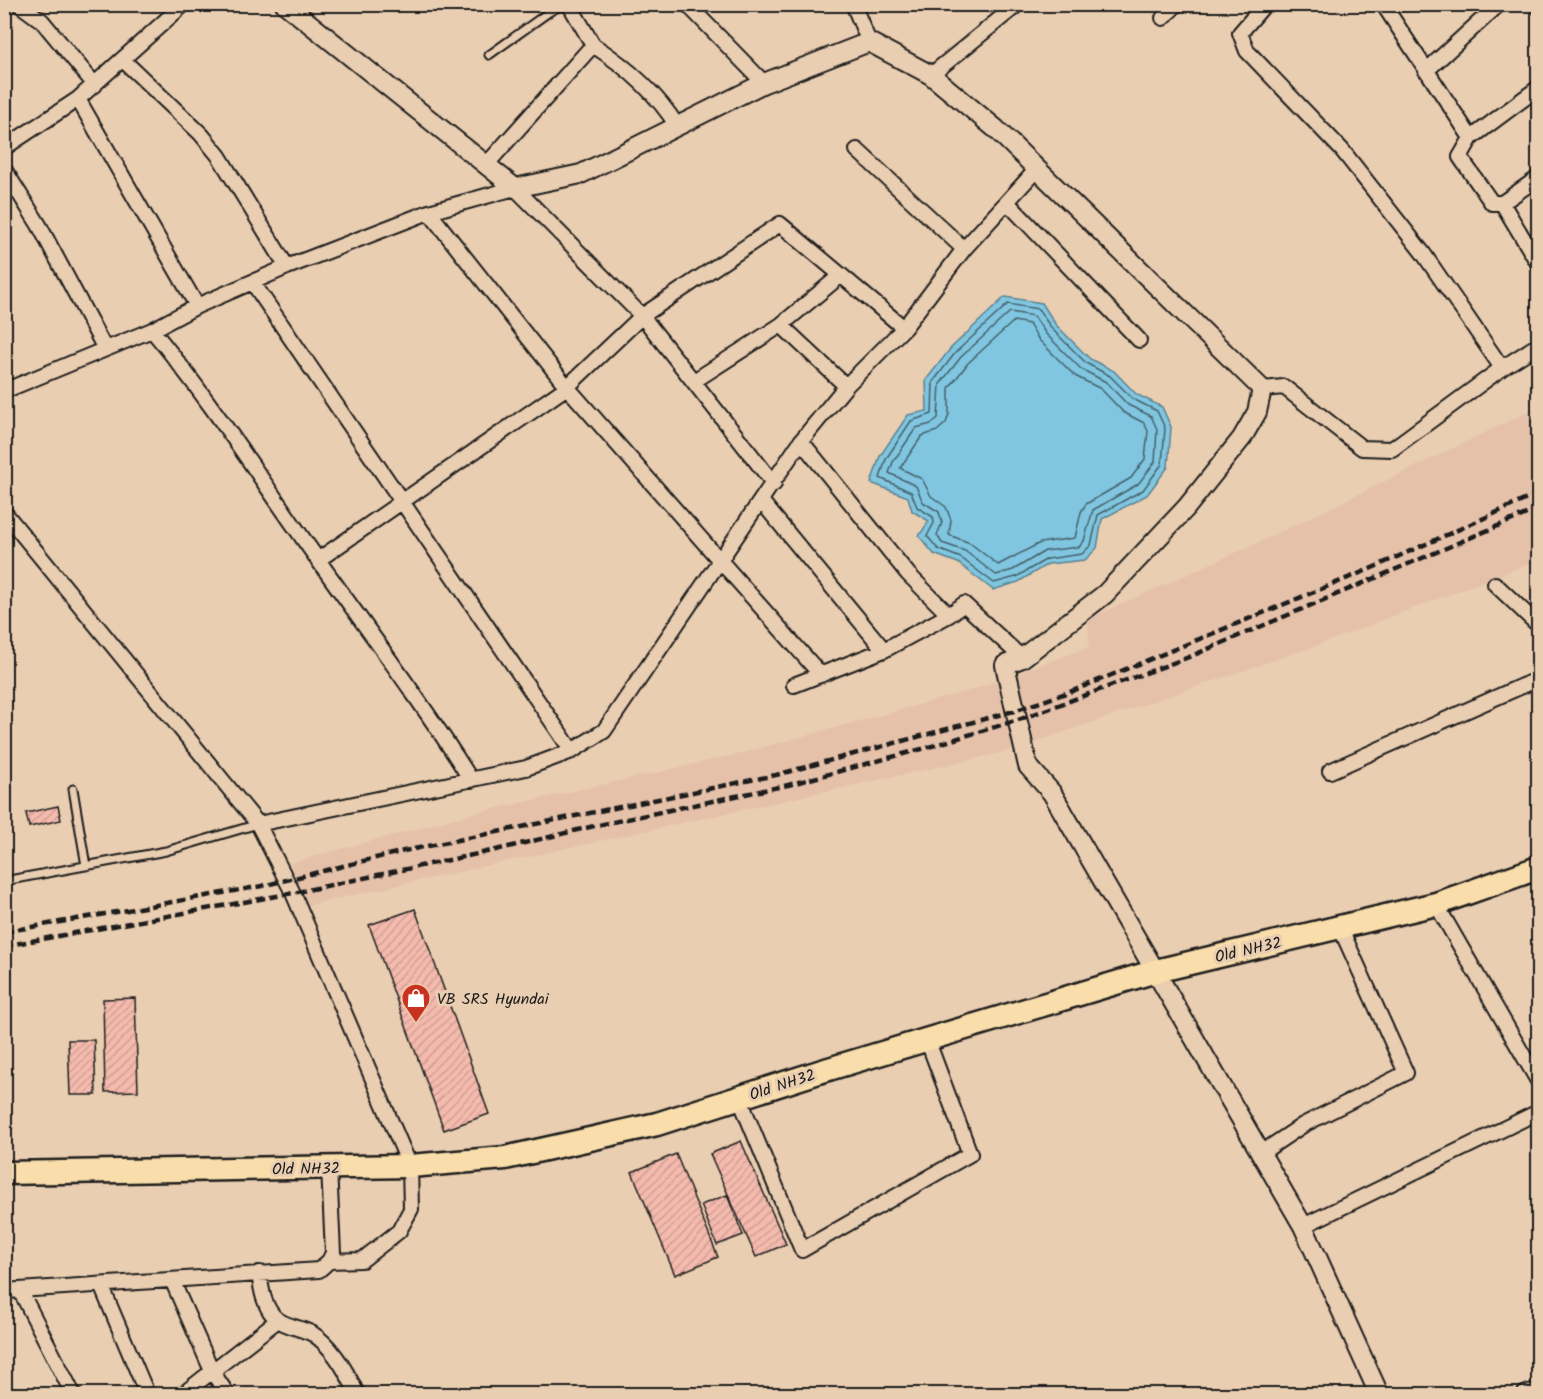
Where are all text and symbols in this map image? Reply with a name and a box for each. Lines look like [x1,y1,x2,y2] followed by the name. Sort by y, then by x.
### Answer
[1212,931,1284,970] street label: Old NH32
[400,982,432,1024] shop icon: VB SRS Hyundai
[437,987,550,1012] place label: VB SRS Hyundai
[746,1063,819,1108] street label: Old NH32
[272,1156,340,1183] street label: Old NH32

